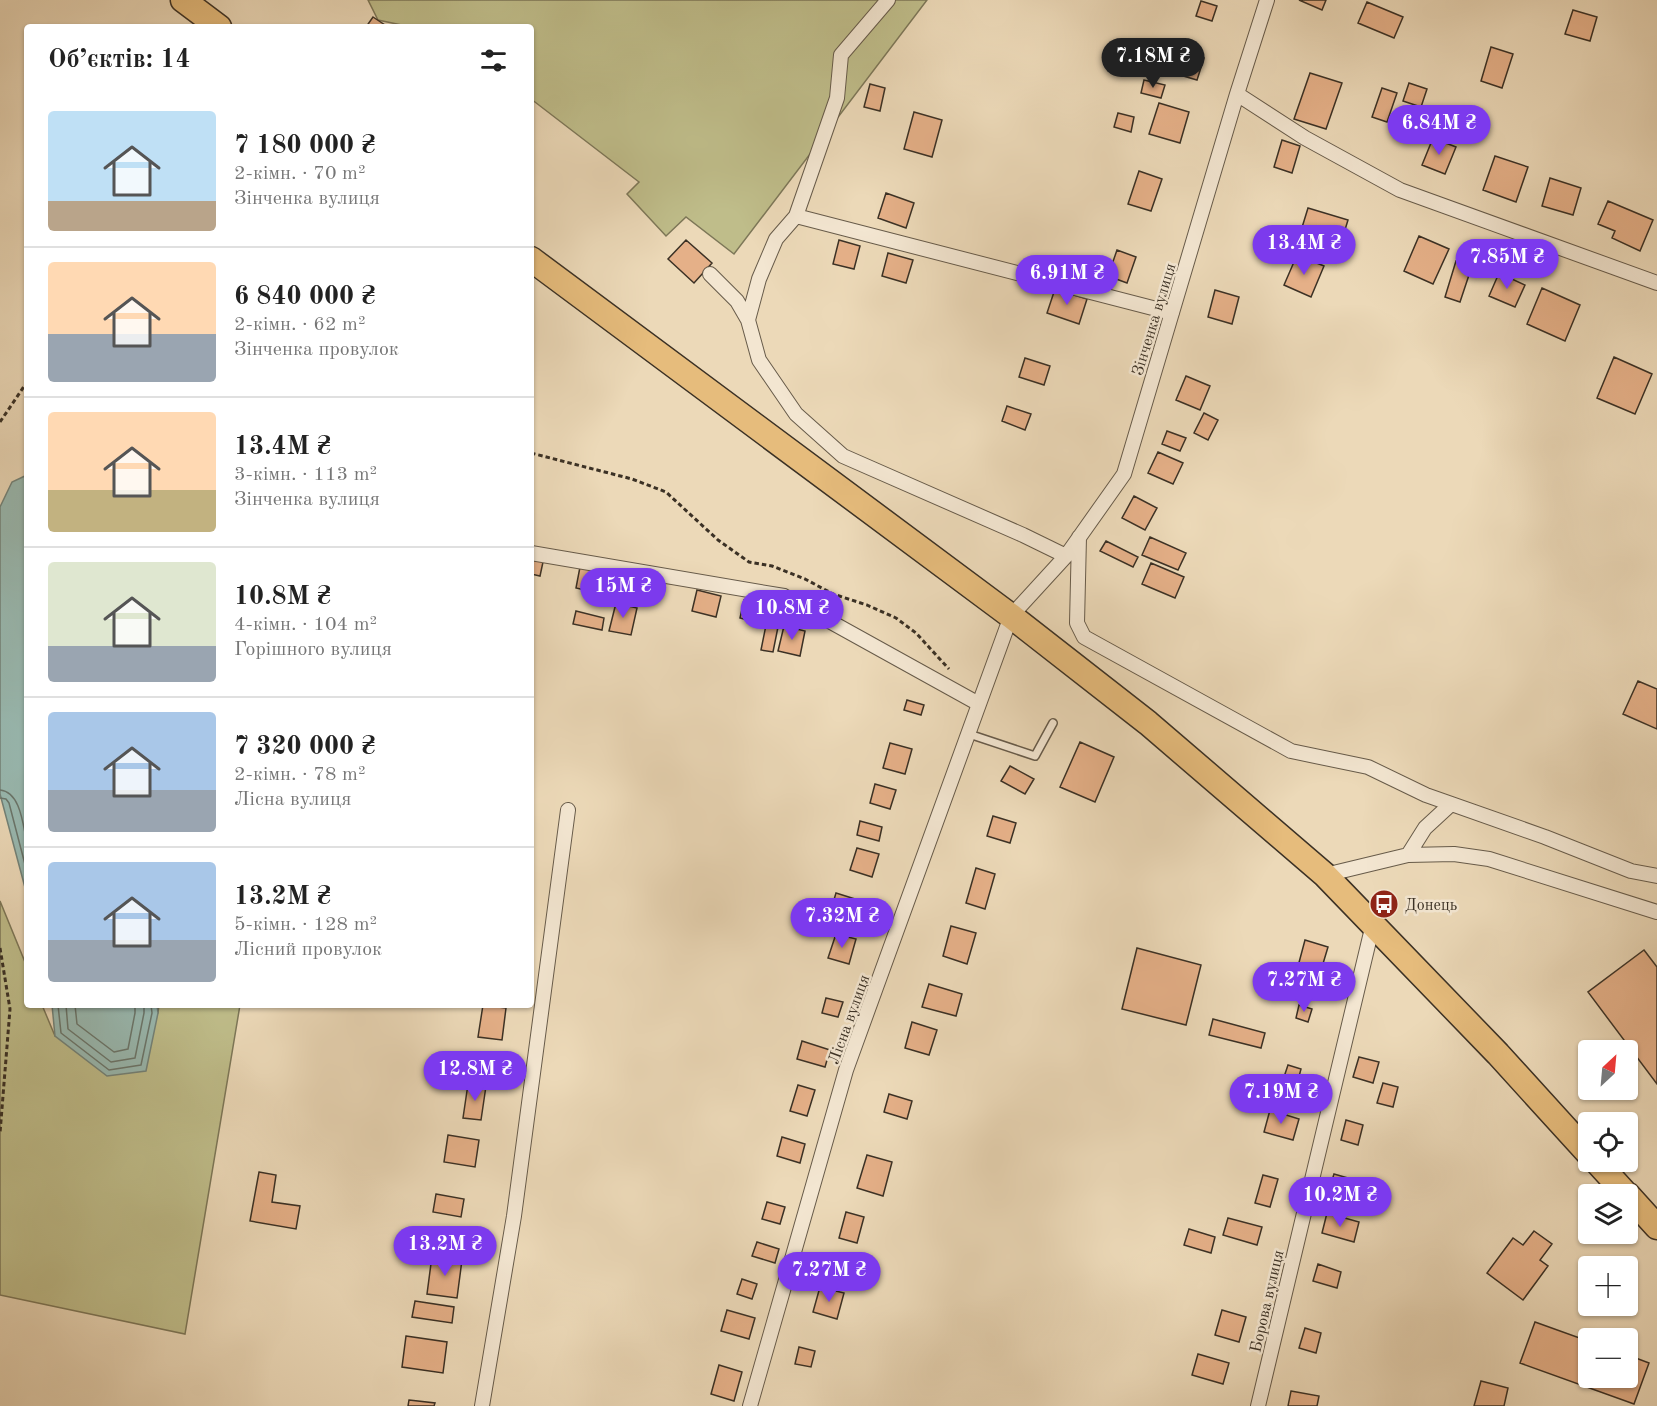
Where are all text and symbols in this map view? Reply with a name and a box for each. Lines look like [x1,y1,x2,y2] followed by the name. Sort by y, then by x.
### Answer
[1098,38,1208,89] pin: 7.18M ₴
[477,44,510,77] icon: filters
[48,47,190,73] text: Об’єктів: 14
[1116,47,1190,67] text: 7.18M ₴
[1384,105,1494,156] pin: 6.84M ₴
[1402,114,1476,134] text: 6.84M ₴
[234,133,376,159] text: 7 180 000 ₴
[96,135,168,207] icon: home
[234,164,366,184] text: 2-кімн. · 70 m²
[234,189,380,209] text: Зінченка вулиця
[1249,225,1359,276] pin: 13.4M ₴
[1267,234,1341,254] text: 13.4M ₴
[1452,239,1562,290] pin: 7.85M ₴
[1470,248,1544,268] text: 7.85M ₴
[1012,255,1122,306] pin: 6.91M ₴
[1130,261,1180,378] street label: Зінченка вулиця
[1030,264,1104,284] text: 6.91M ₴
[234,284,376,310] text: 6 840 000 ₴
[96,286,168,358] icon: home
[234,315,366,335] text: 2-кімн. · 62 m²
[234,340,399,360] text: Зінченка провулок
[234,434,331,460] text: 13.4M ₴
[96,436,168,508] icon: home
[234,465,377,485] text: 3-кімн. · 113 m²
[234,490,380,510] text: Зінченка вулиця
[581,568,665,619] pin: 15M ₴
[594,577,652,597] text: 15M ₴
[234,584,331,610] text: 10.8M ₴
[96,586,168,658] icon: home
[737,590,847,641] pin: 10.8M ₴
[755,599,829,619] text: 10.8M ₴
[234,615,377,635] text: 4-кімн. · 104 m²
[234,640,392,660] text: Горішного вулиця
[234,734,376,760] text: 7 320 000 ₴
[96,736,168,808] icon: home
[234,765,366,785] text: 2-кімн. · 78 m²
[234,790,351,810] text: Лісна вулиця
[234,884,331,910] text: 13.2M ₴
[96,886,168,958] icon: home
[1368,888,1400,920] bus stop icon: Донець
[787,898,897,949] pin: 7.32M ₴
[1405,898,1457,914] place label: Донець
[805,907,879,927] text: 7.32M ₴
[234,915,377,935] text: 5-кімн. · 128 m²
[234,940,382,960] text: Лісний провулок
[1249,962,1359,1013] pin: 7.27M ₴
[1267,971,1341,991] text: 7.27M ₴
[826,973,873,1067] street label: Лісна вулиця
[1578,1040,1638,1100] north arrow
[1578,1040,1638,1388] map controls
[420,1051,530,1102] pin: 12.8M ₴
[438,1060,512,1080] text: 12.8M ₴
[1226,1074,1336,1125] pin: 7.19M ₴
[1244,1083,1318,1103] text: 7.19M ₴
[1578,1112,1638,1172] button: locate
[1285,1177,1395,1228] pin: 10.2M ₴
[1578,1184,1638,1244] button: layers
[1303,1186,1377,1206] text: 10.2M ₴
[390,1226,500,1277] pin: 13.2M ₴
[408,1235,482,1255] text: 13.2M ₴
[1248,1249,1288,1354] street label: Борова вулиця
[774,1252,884,1303] pin: 7.27M ₴
[1578,1256,1638,1316] button: +
[792,1261,866,1281] text: 7.27M ₴
[1578,1328,1638,1388] button: −

